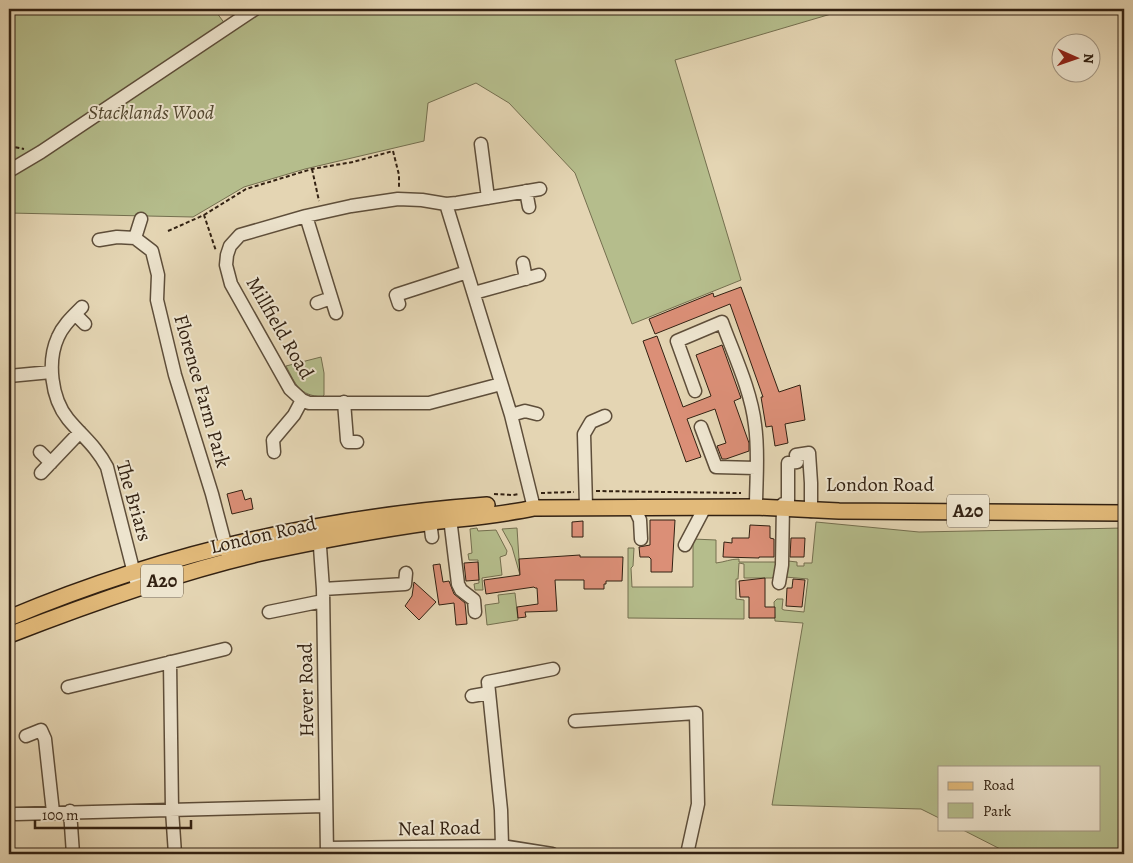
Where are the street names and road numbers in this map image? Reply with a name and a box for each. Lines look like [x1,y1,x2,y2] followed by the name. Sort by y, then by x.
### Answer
[240,272,320,384] street label: Millfield Road
[167,311,237,471] street label: Florence Farm Park
[110,457,158,545] street label: The Briars
[826,471,934,498] street label: London Road
[947,494,989,528] road number: A20
[207,510,319,560] street label: London Road
[141,564,183,598] road number: A20
[292,642,320,737] street label: Hever Road
[397,814,481,842] street label: Neal Road

